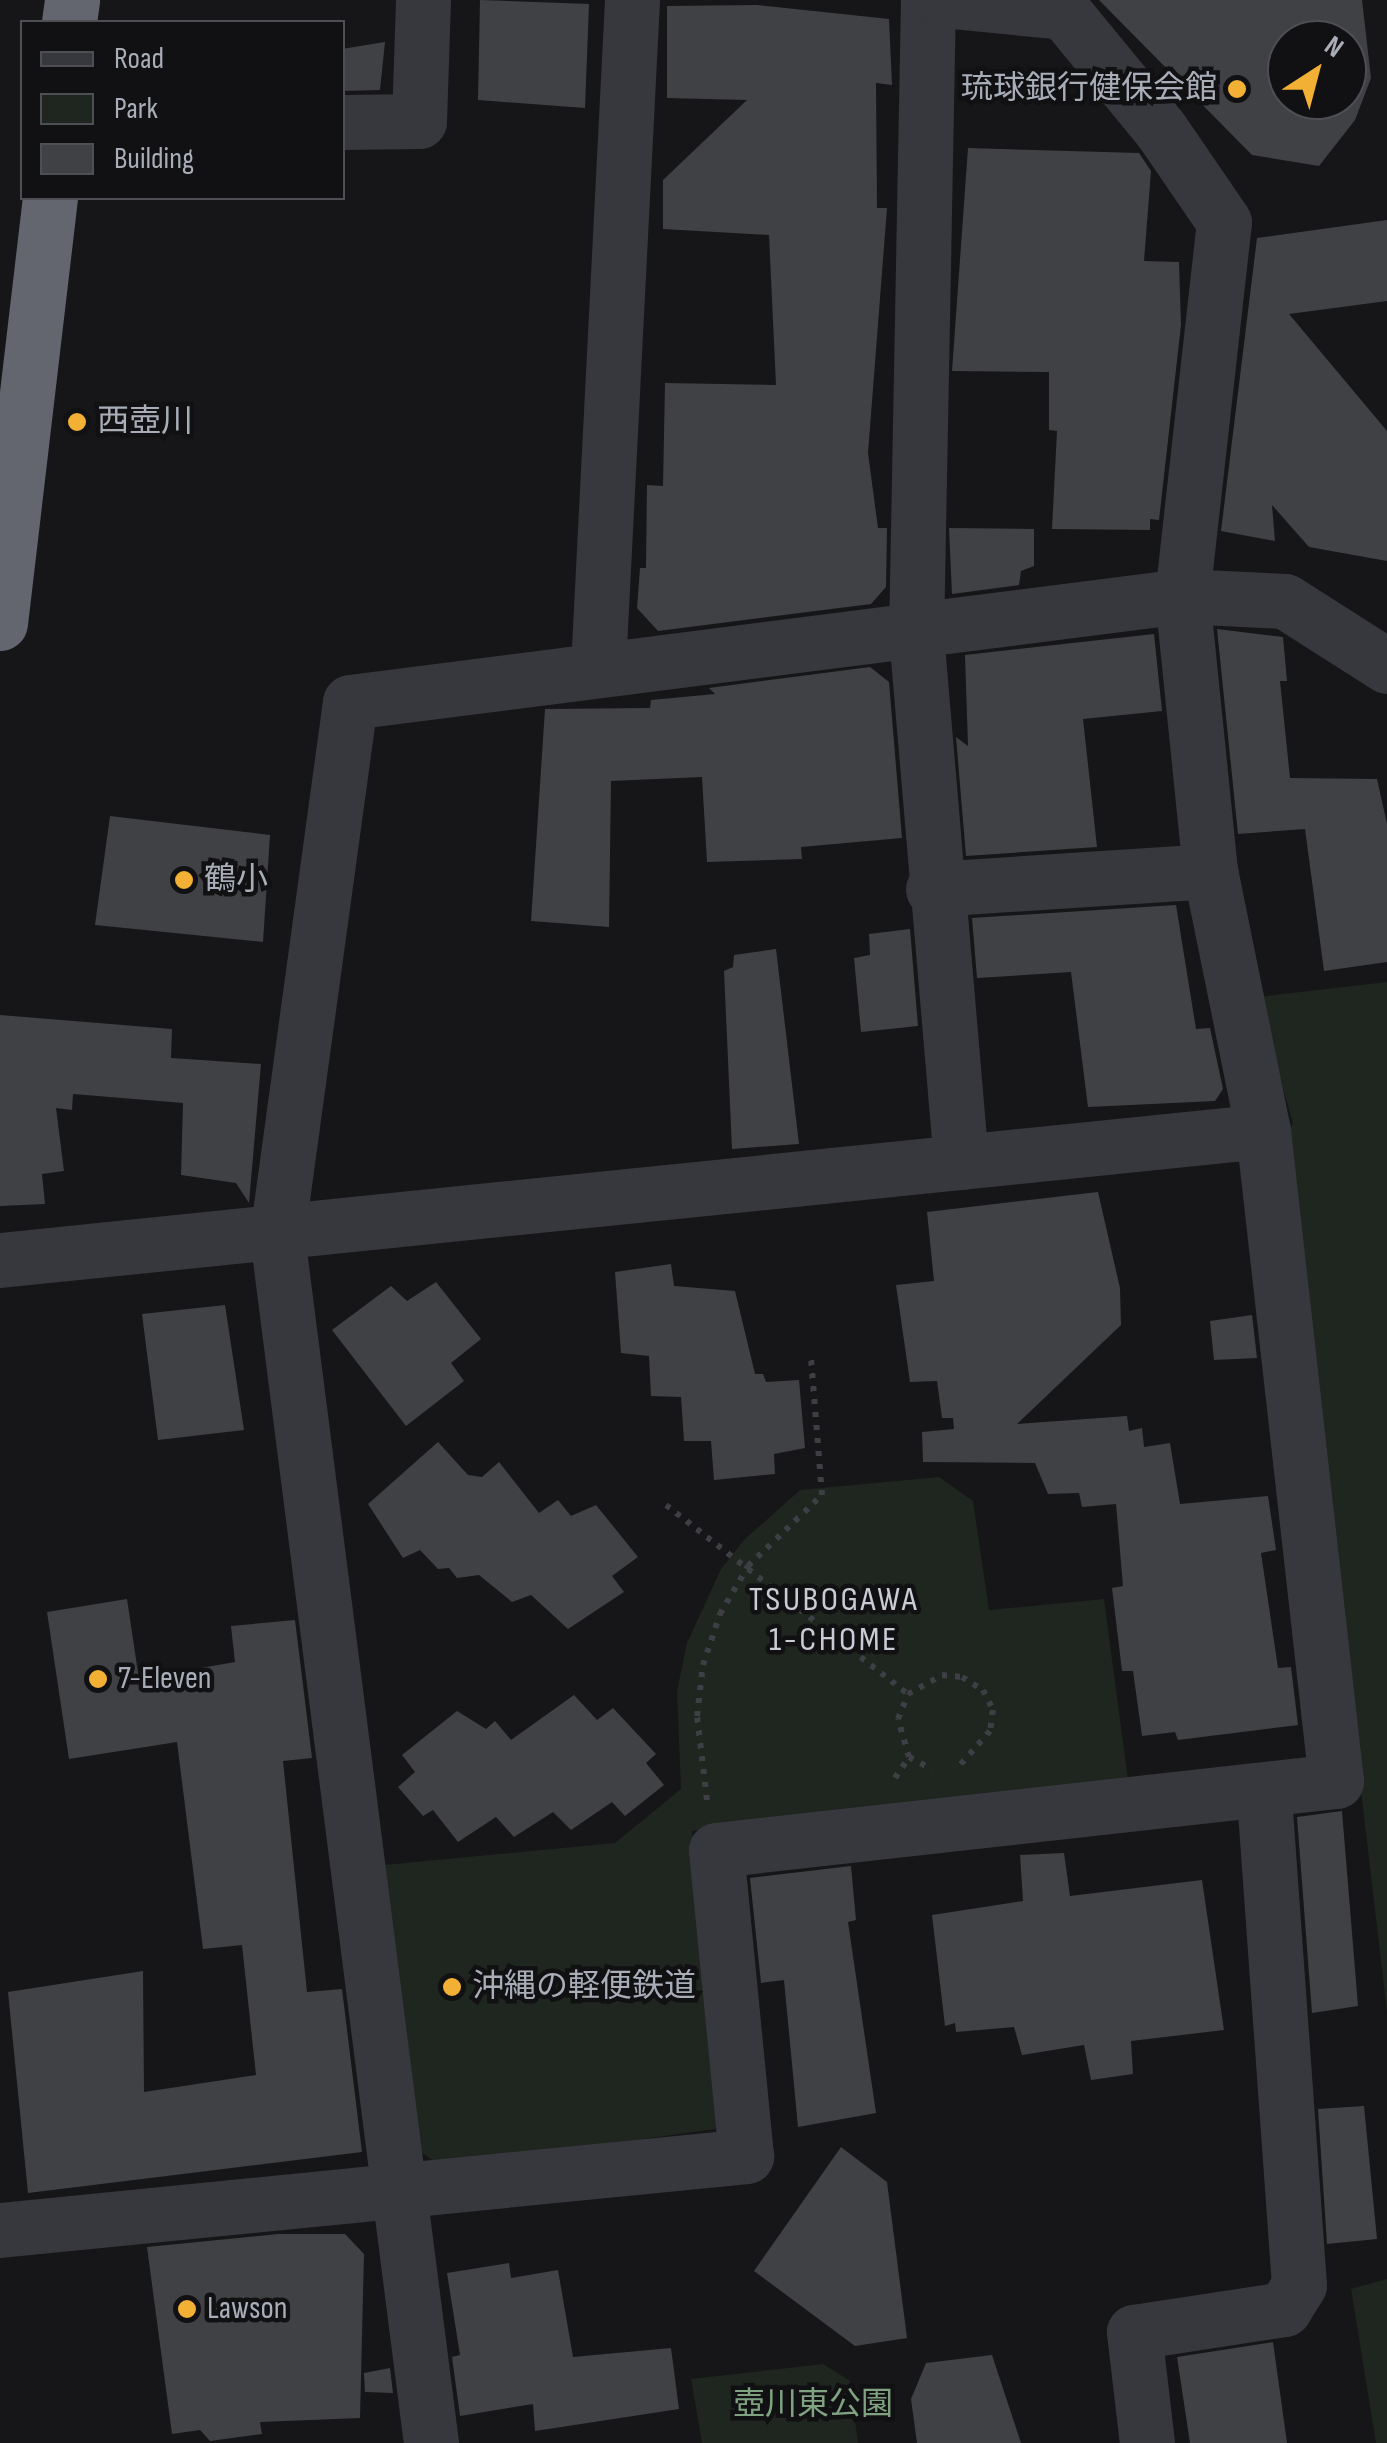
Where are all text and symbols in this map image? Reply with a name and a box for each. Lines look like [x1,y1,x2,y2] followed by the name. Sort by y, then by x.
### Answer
[20,20,345,200] legend
[1267,20,1367,120] north arrow
[1318,29,1349,65] text: N
[114,41,164,77] text: Road
[961,70,1217,108] place label: 琉球銀行健保会館
[1226,78,1248,100] marker: 琉球銀行健保会館
[114,91,158,127] text: Park
[114,141,194,177] text: Building
[97,403,193,441] place label: 西壺川
[66,411,88,433] marker: 西壺川
[204,861,268,899] place label: 鶴小
[173,869,195,891] marker: 鶴小
[749,1579,919,1661] district label: TSUBOGAWA 1-CHOME
[118,1660,211,1698] place label: 7-Eleven
[87,1668,109,1690] marker: 7-Eleven
[472,1968,696,2006] place label: 沖縄の軽便鉄道
[441,1976,463,1998] marker: 沖縄の軽便鉄道
[207,2290,287,2328] place label: Lawson
[176,2298,198,2320] marker: Lawson
[733,2386,893,2424] park label: 壺川東公園

